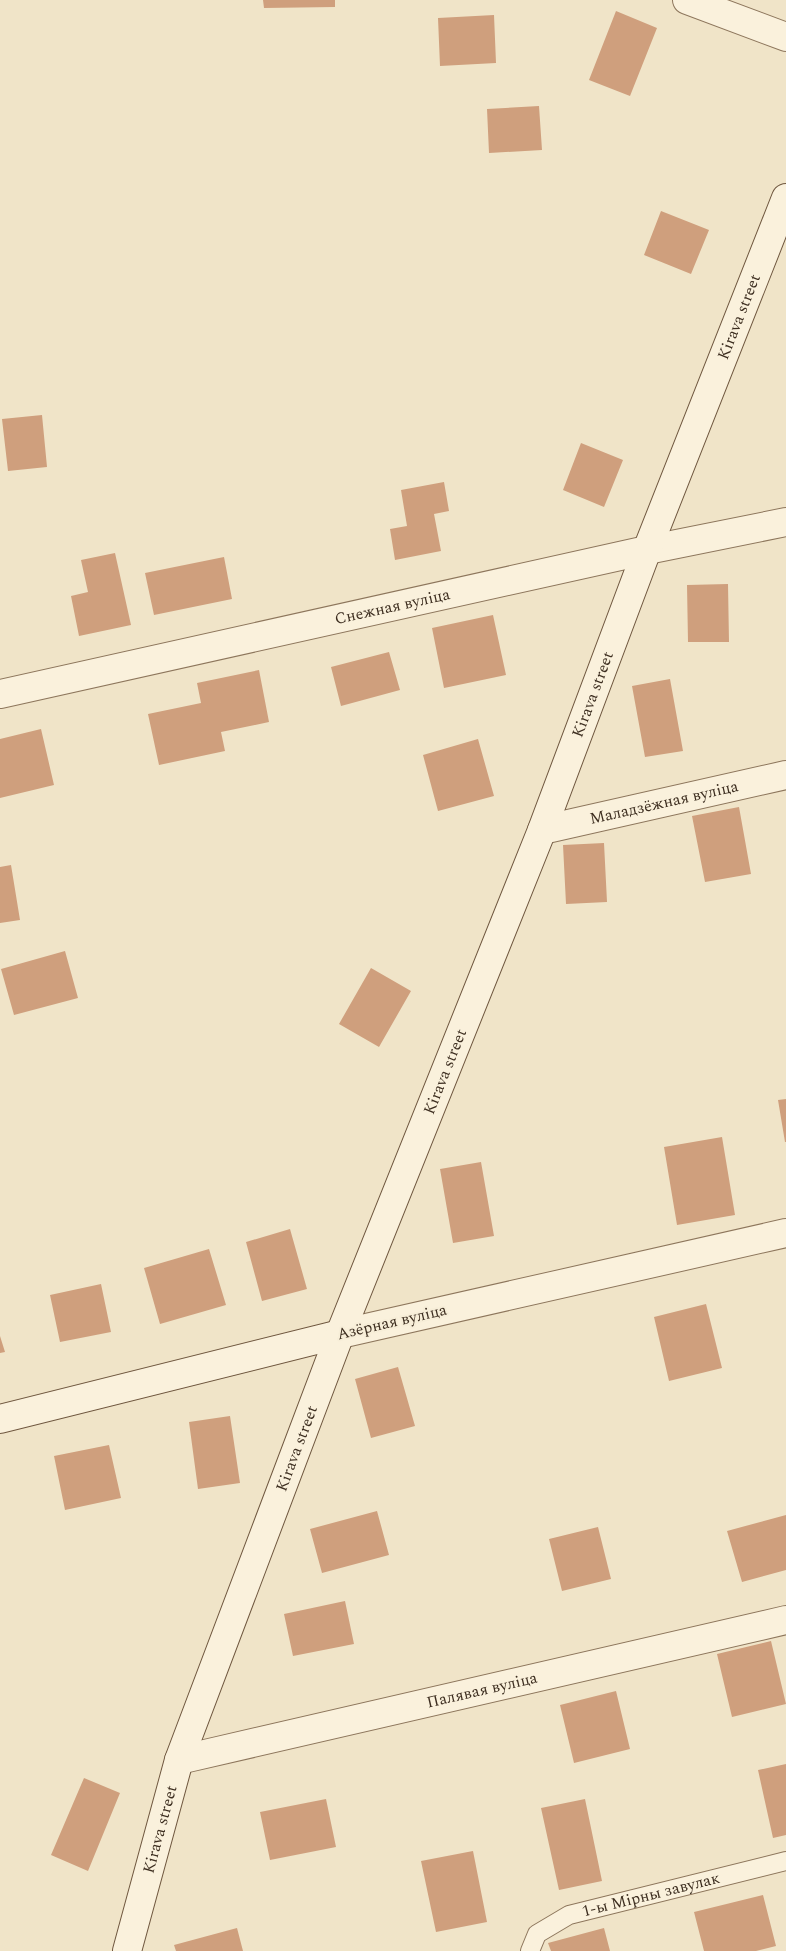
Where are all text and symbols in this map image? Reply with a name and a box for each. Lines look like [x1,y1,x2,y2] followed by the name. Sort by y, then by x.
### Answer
[711,270,767,363] street label: Kirava street
[332,582,453,631] street label: Снежная вуліца
[566,648,620,741] street label: Kirava street
[587,774,741,831] street label: Маладзёжная вуліца
[417,1025,473,1118] street label: Kirava street
[335,1298,449,1346] street label: Азёрная вуліца
[270,1402,324,1495] street label: Kirava street
[424,1666,540,1715] street label: Палявая вуліца
[137,1782,184,1876] street label: Kirava street
[579,1866,722,1923] street label: 1-ы Мірны завулак

